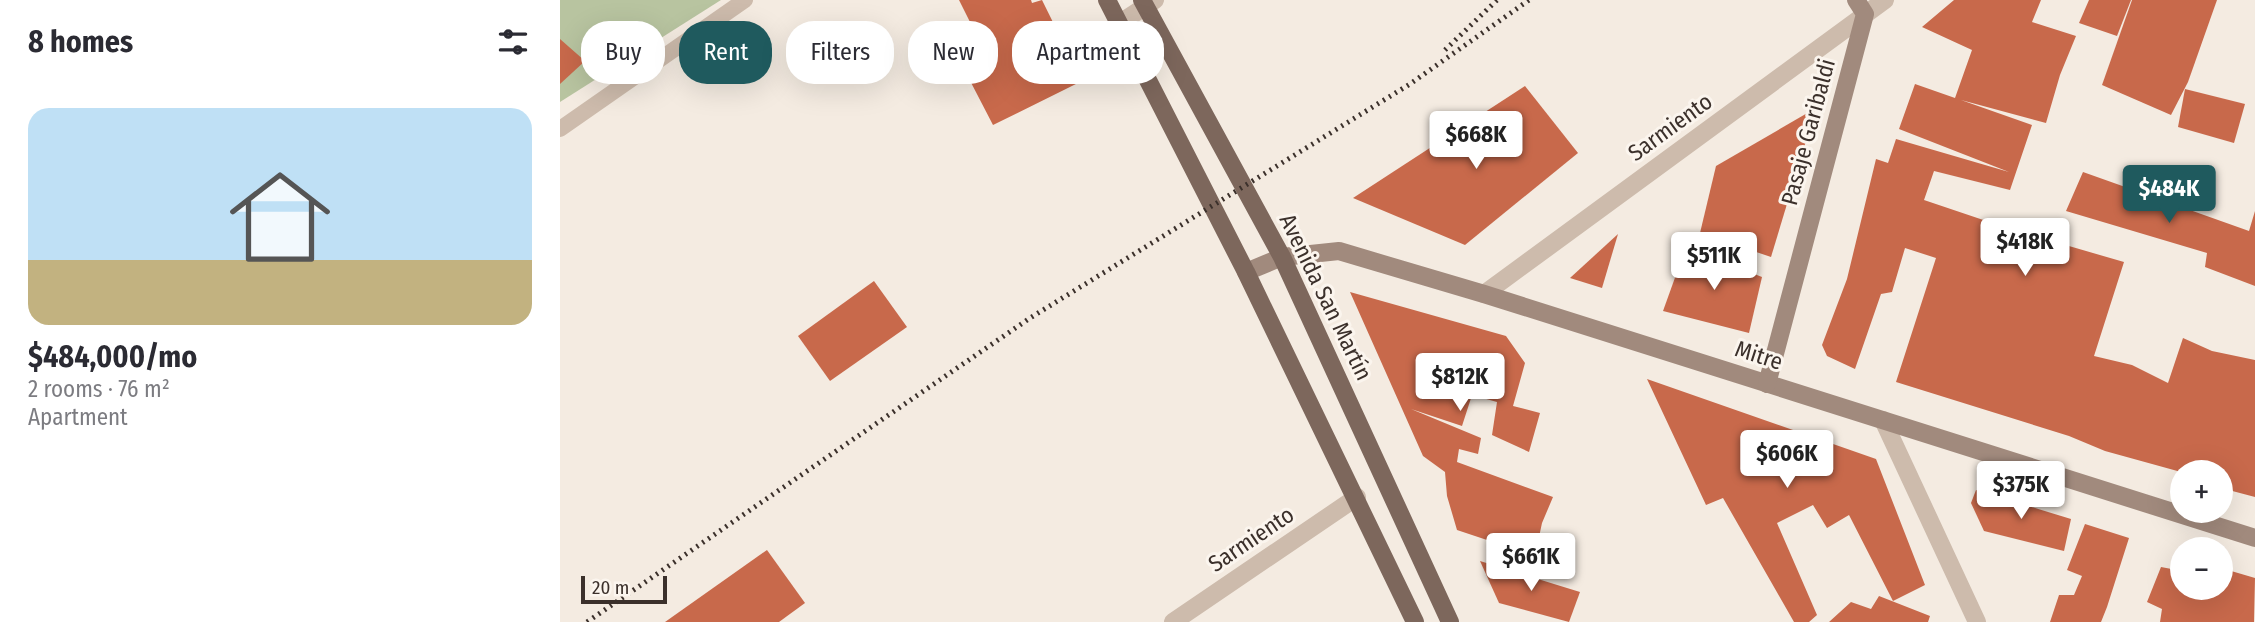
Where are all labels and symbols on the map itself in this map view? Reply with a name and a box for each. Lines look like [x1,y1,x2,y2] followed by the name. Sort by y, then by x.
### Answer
[1775,56,1841,208] street label: Pasaje Garibaldi
[1623,87,1717,167] street label: Sarmiento
[1427,111,1525,171] pin: $668K
[2120,166,2218,225] pin: $484K
[1274,209,1378,385] street label: Avenida San Martín
[1976,218,2074,278] pin: $418K
[1665,232,1763,292] pin: $511K
[1732,334,1786,376] street label: Mitre
[1411,354,1509,413] pin: $812K
[1738,430,1836,490] pin: $606K
[1972,462,2070,521] pin: $375K
[1203,500,1299,578] street label: Sarmiento
[1482,534,1580,593] pin: $661K
[581,573,667,605] scale bar

